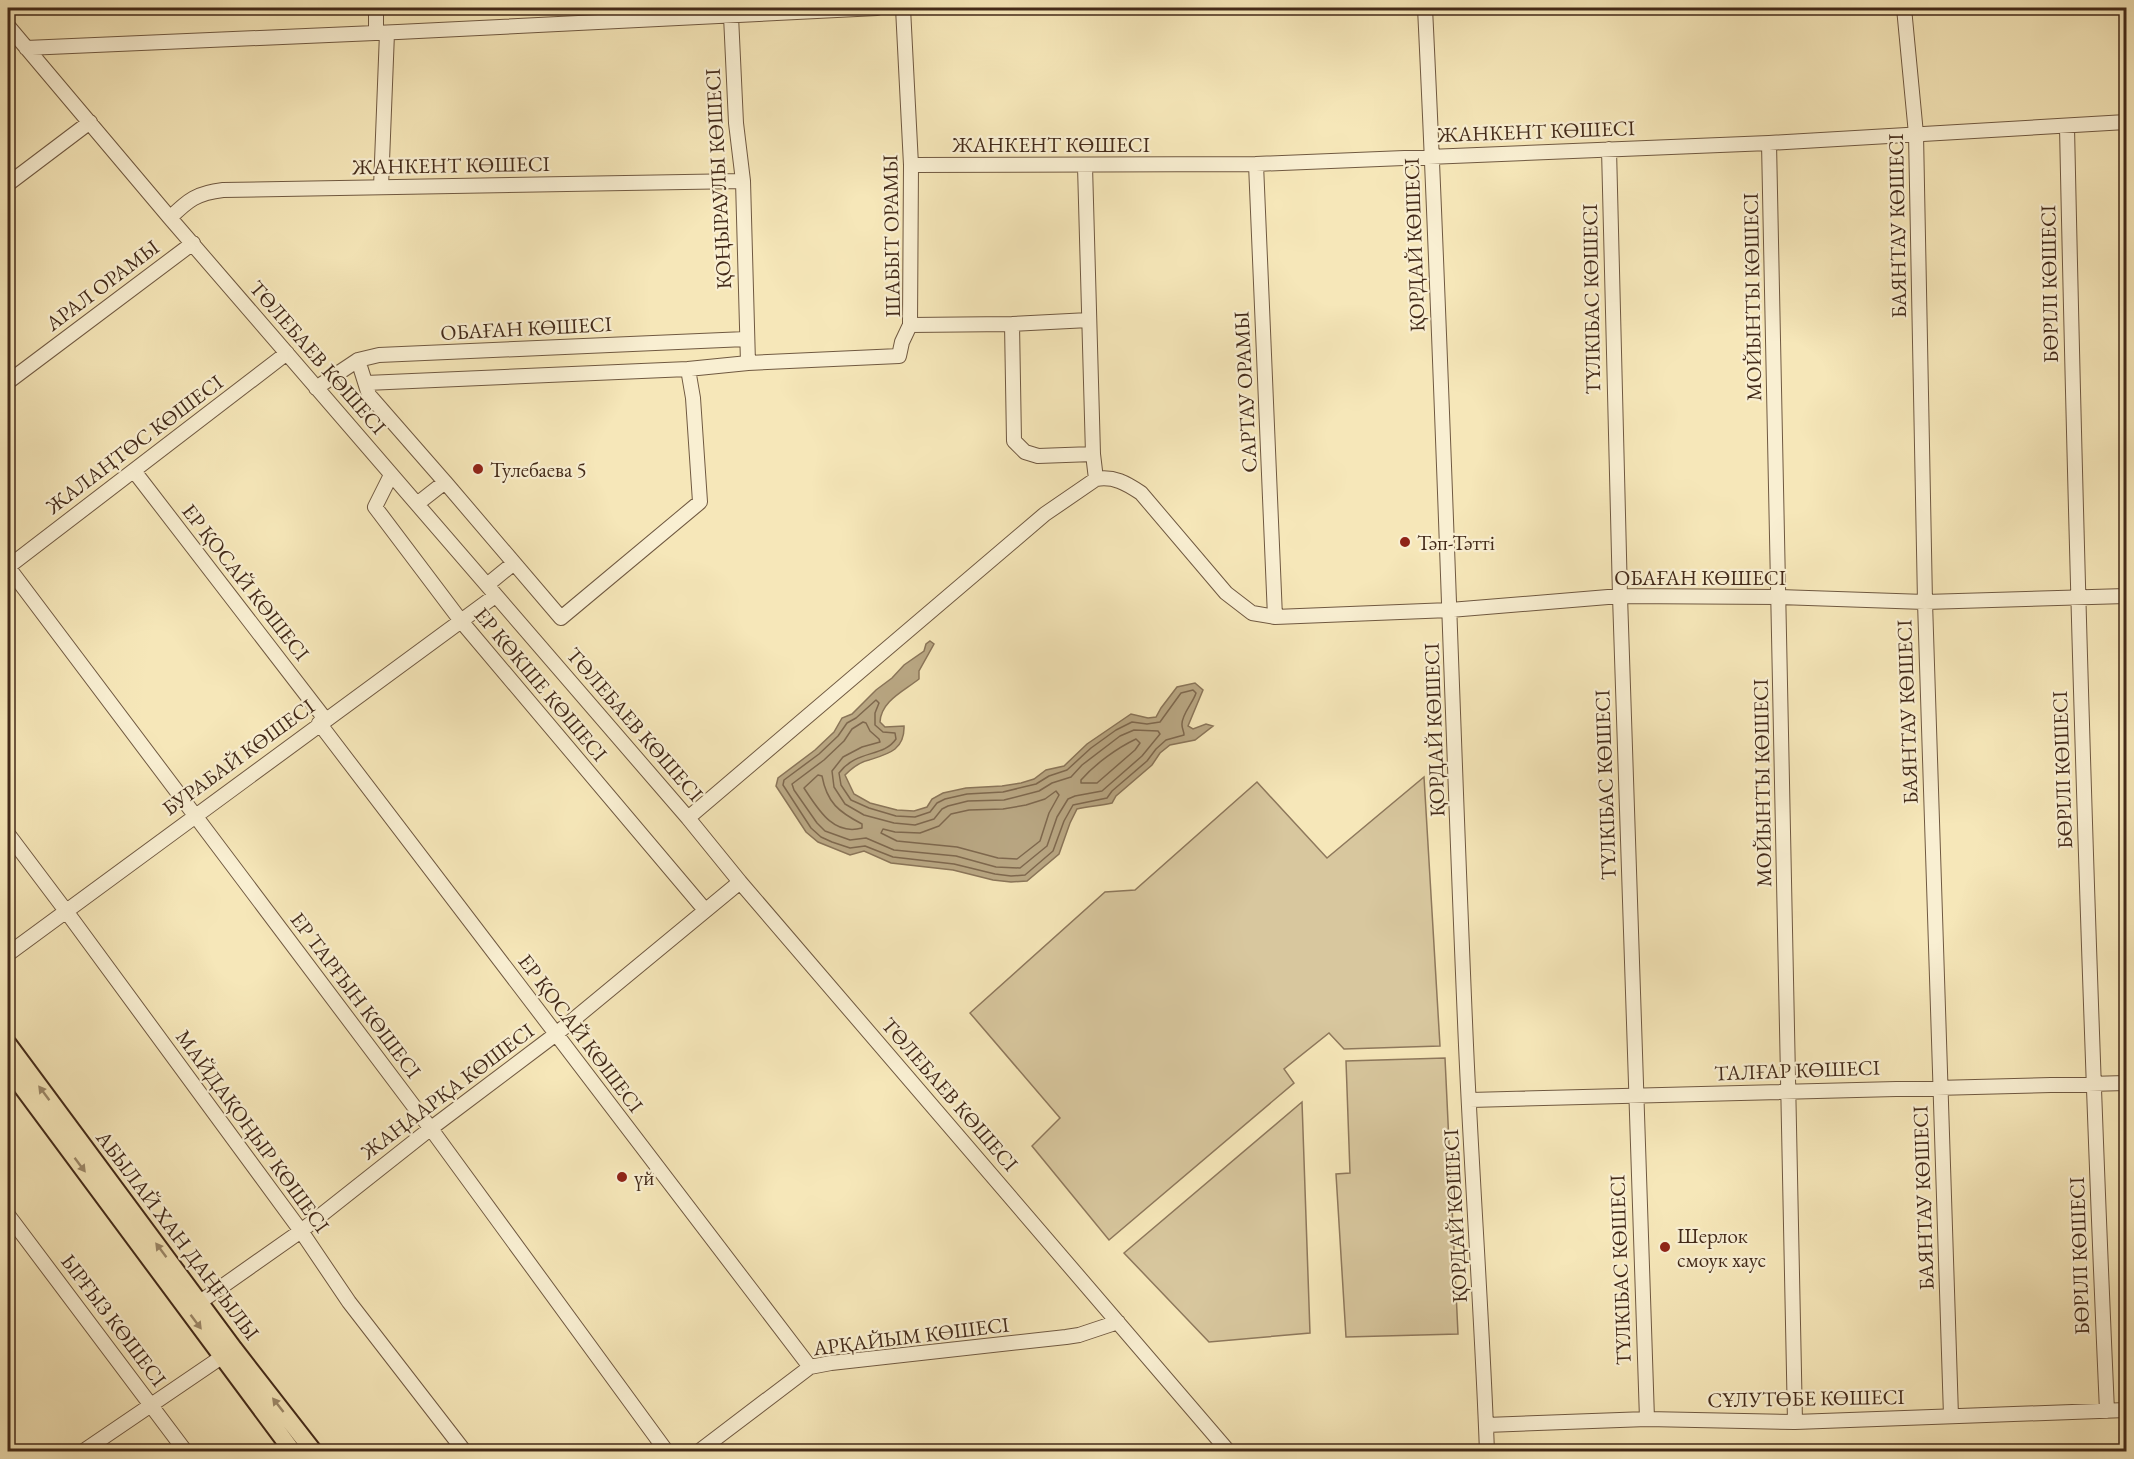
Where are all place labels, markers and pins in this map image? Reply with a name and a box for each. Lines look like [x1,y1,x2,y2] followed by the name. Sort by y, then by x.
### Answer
[490,456,587,483] place label: Тулебаева 5
[471,462,485,476] marker: Тулебаева 5
[1417,529,1495,556] place label: Тәп-Тәтті
[1398,535,1412,549] marker: Тәп-Тәтті
[633,1164,654,1191] place label: үй
[615,1170,629,1184] marker: үй
[1677,1222,1766,1273] place label: Шерлок смоук хаус
[1658,1240,1672,1254] marker: Шерлок смоук хаус

